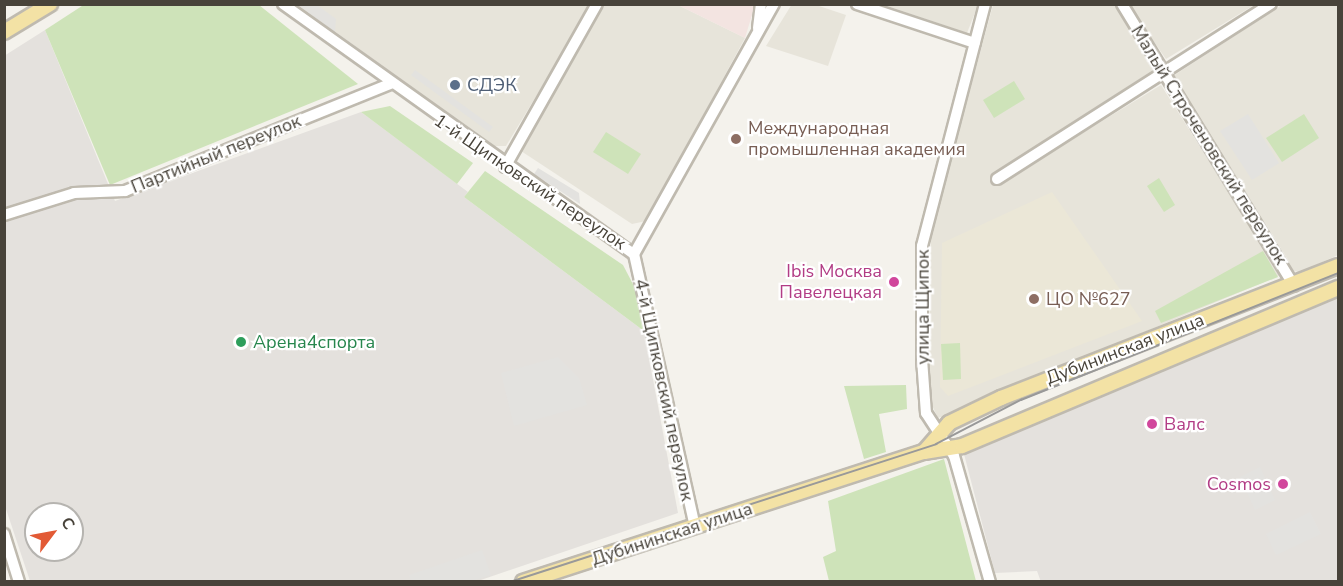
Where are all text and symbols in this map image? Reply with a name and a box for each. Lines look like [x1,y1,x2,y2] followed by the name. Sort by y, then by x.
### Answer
[1126,21,1292,269] street label: Малый Строченовский переулок
[467,74,517,96] place label: СДЭК
[448,78,462,92] marker: СДЭК
[128,110,304,198] street label: Партийный переулок
[430,110,630,254] street label: 1-й Щипковский переулок
[748,118,965,160] place label: Международная промышленная академия
[729,132,743,146] marker: Международная промышленная академия
[912,249,934,365] street label: улица Щипок
[779,261,882,304] place label: Ibis Москва Павелецкая
[887,275,901,289] marker: Ibis Москва Павелецкая
[630,277,698,503] street label: 4-й Щипковский переулок
[1046,288,1130,310] place label: ЦО №627
[1027,292,1041,306] marker: ЦО №627
[1043,309,1207,389] street label: Дубининская улица
[253,331,375,353] place label: Арена4спорта
[234,335,248,349] marker: Арена4спорта
[1164,413,1205,435] place label: Валс
[1145,417,1159,431] marker: Валс
[1207,473,1271,495] place label: Cosmos
[1276,477,1290,491] marker: Cosmos
[589,498,755,570] street label: Дубининская улица
[24,502,84,562] north arrow
[55,513,80,534] text: С

